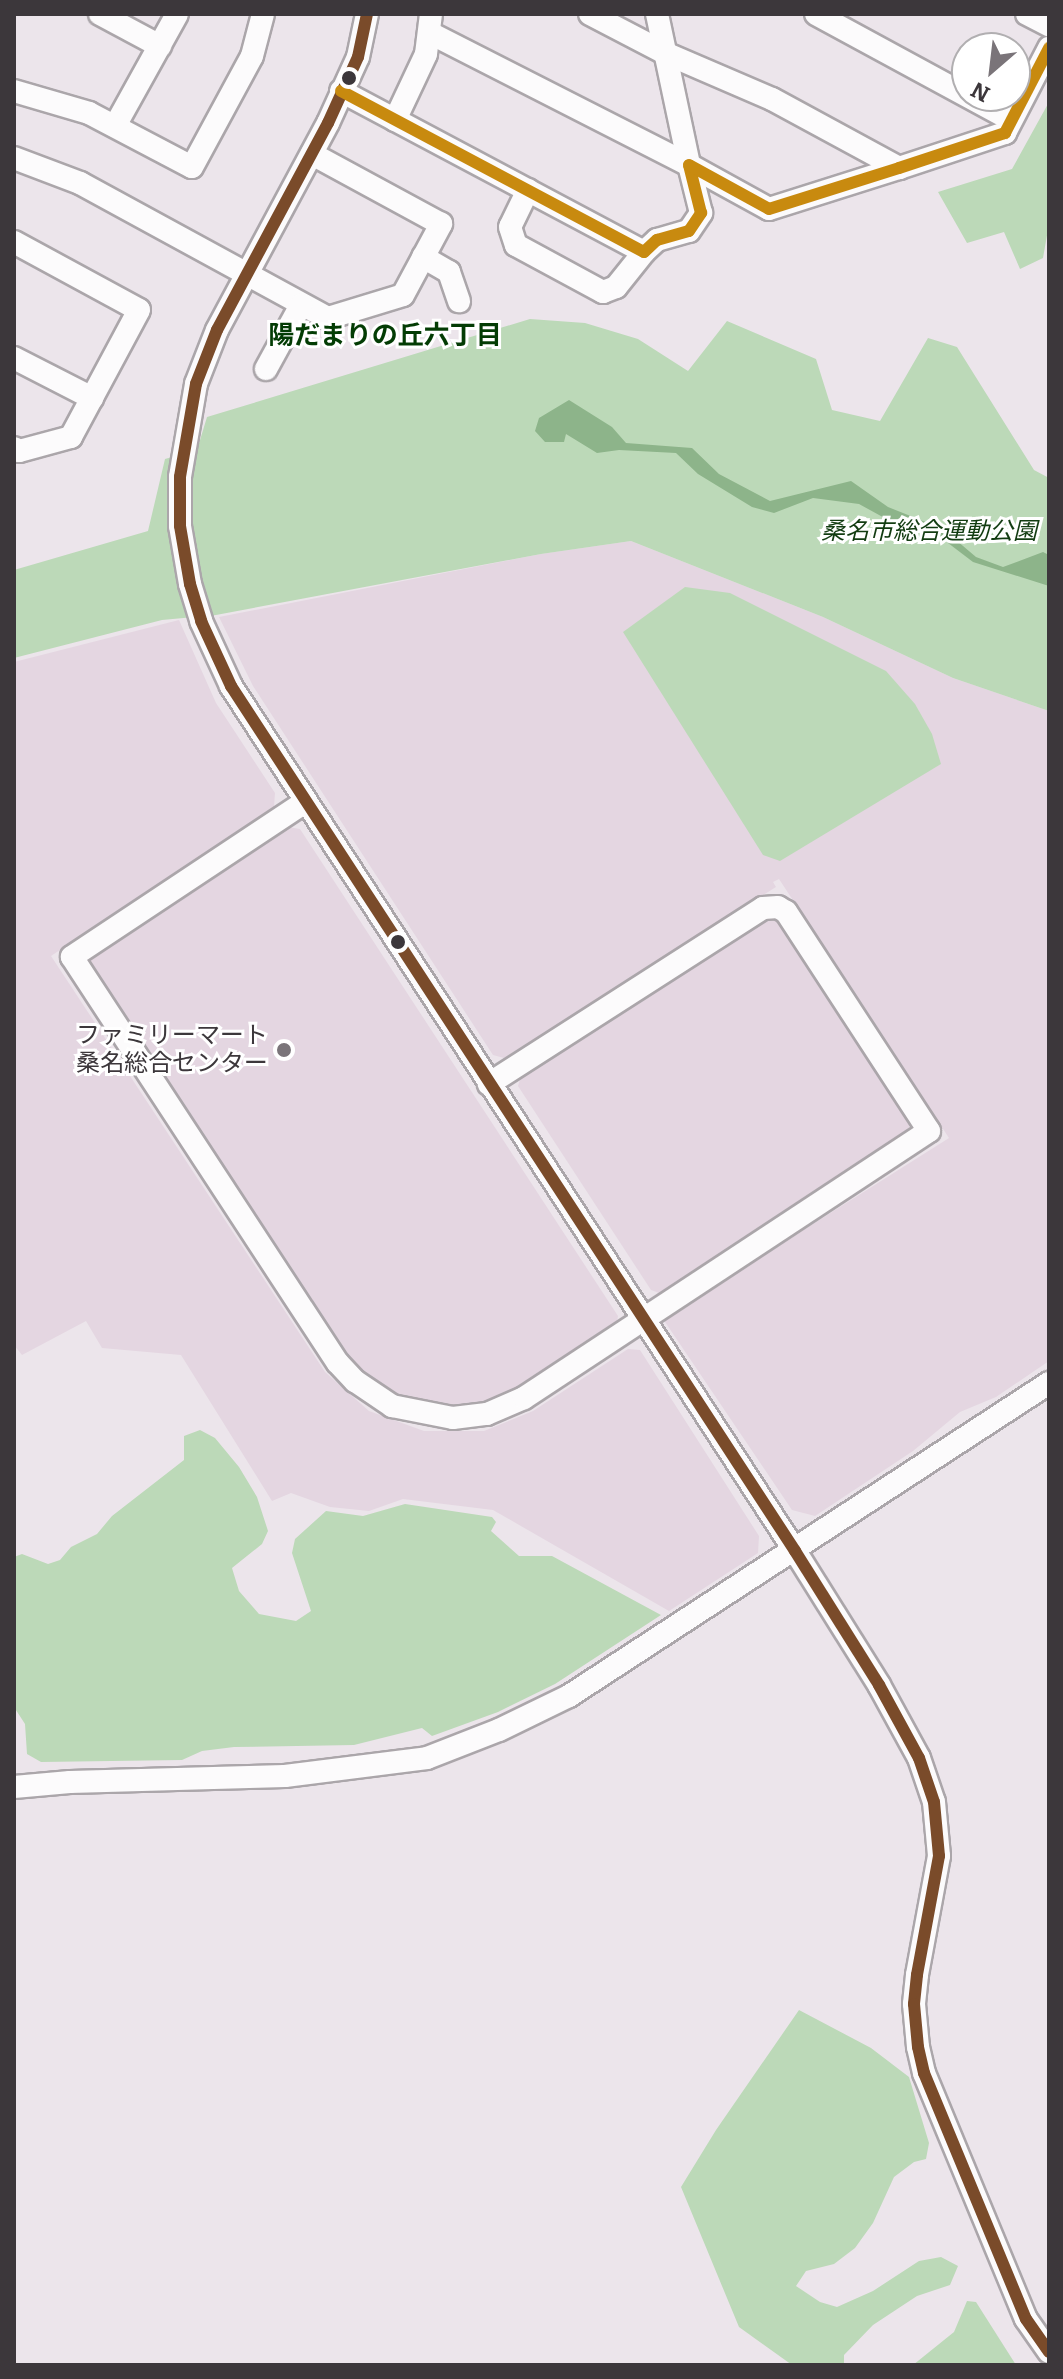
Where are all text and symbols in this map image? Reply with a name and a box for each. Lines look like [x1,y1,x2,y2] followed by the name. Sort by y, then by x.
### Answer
[951,32,1031,112] north arrow
[341,70,357,86] unlabelled marker
[967,76,994,108] text: N
[268,320,502,352] district label: 陽だまりの丘六丁目
[821,518,1037,546] park label: 桑名市総合運動公園
[390,934,406,950] unlabelled marker
[76,1022,268,1078] place label: ファミリーマート 桑名総合センター
[275,1041,293,1059] marker: ファミリーマート 桑名総合センター

